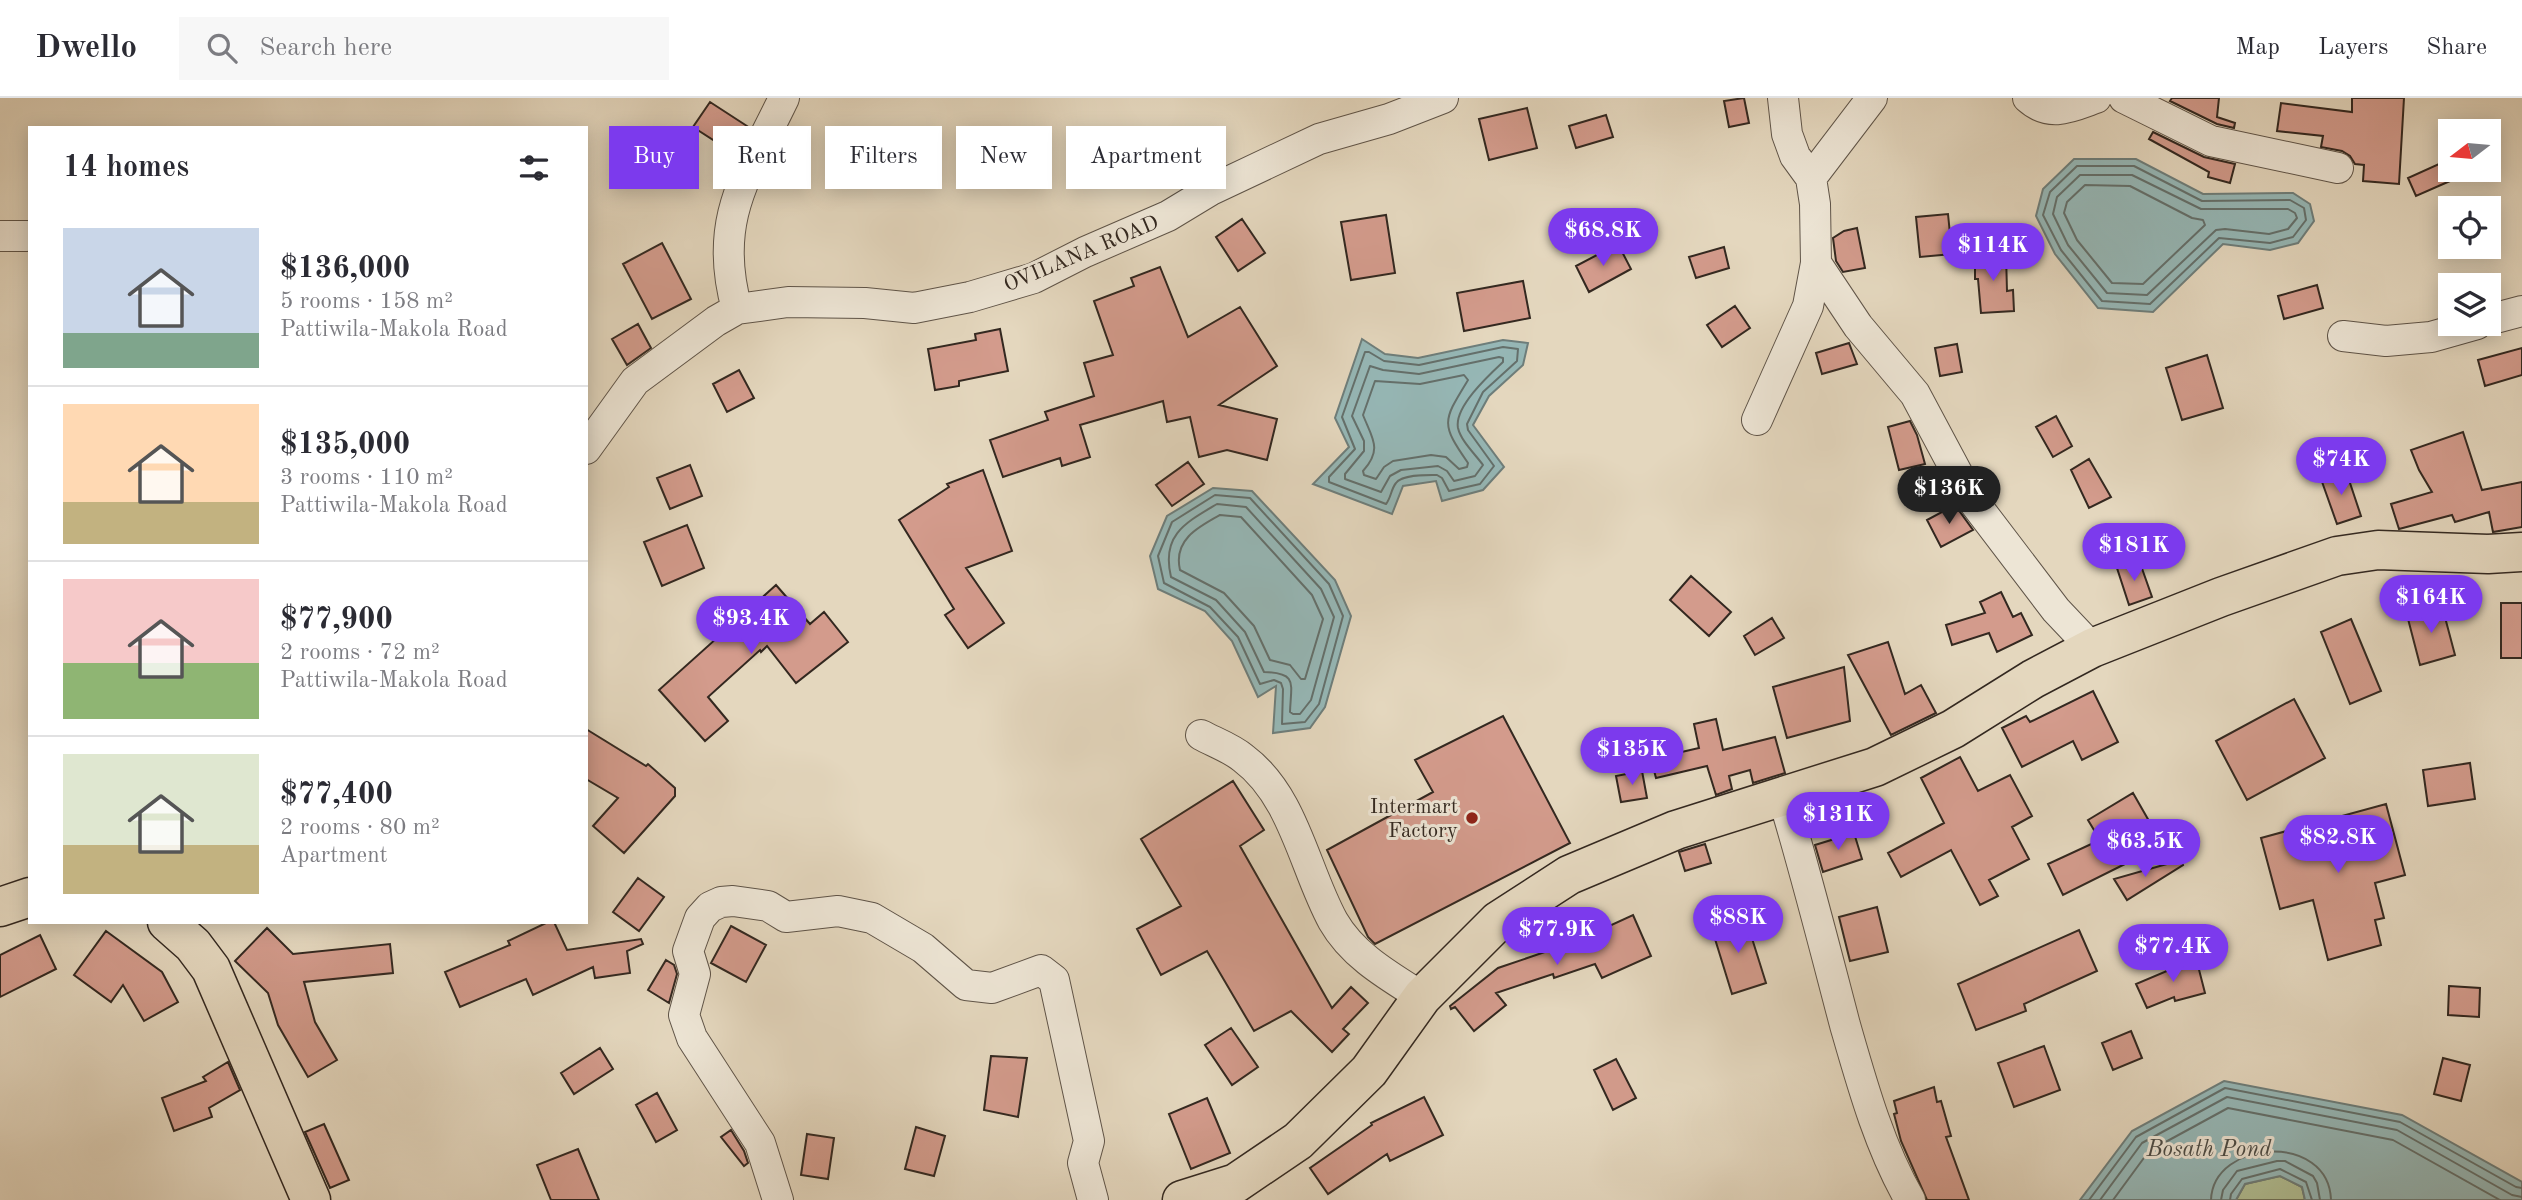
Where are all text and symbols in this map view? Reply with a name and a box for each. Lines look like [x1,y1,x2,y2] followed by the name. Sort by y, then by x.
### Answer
[179,17,669,80] search box
[203,29,241,67] icon: search
[35,32,137,65] text: Dwello
[259,35,392,61] text: Search here
[2236,36,2280,60] text: Map
[2318,36,2388,60] text: Layers
[2426,36,2487,60] text: Share
[2438,119,2501,182] north arrow
[2438,119,2501,336] map controls
[609,126,699,189] chip: Buy
[713,126,811,189] chip: Rent
[825,126,942,189] chip: Filters
[956,126,1052,189] chip: New
[1066,126,1226,189] chip: Apartment
[515,149,553,187] icon: filters
[63,153,189,183] text: 14 homes
[2438,196,2501,259] button: locate
[1546,208,1660,268] pin: $68.8K
[1001,212,1162,296] street label: OVILANA ROAD
[1564,219,1642,242] text: $68.8K
[1944,223,2042,283] pin: $114K
[1957,234,2029,257] text: $114K
[280,254,410,284] text: $136,000
[119,256,203,340] icon: home
[2438,273,2501,336] button: layers
[280,290,453,313] text: 5 rooms · 158 m²
[280,318,508,341] text: Pattiwila-Makola Road
[280,430,410,460] text: $135,000
[119,432,203,516] icon: home
[2300,438,2382,497] pin: $74K
[2312,448,2370,471] text: $74K
[280,466,453,489] text: 3 rooms · 110 m²
[1900,466,1998,526] pin: $136K
[1913,477,1985,500] text: $136K
[280,494,508,517] text: Pattiwila-Makola Road
[2085,524,2183,583] pin: $181K
[2098,534,2170,557] text: $181K
[2382,575,2480,635] pin: $164K
[2395,586,2467,609] text: $164K
[694,596,808,656] pin: $93.4K
[280,605,393,635] text: $77,900
[119,607,203,691] icon: home
[712,607,790,630] text: $93.4K
[280,641,440,664] text: 2 rooms · 72 m²
[280,669,508,692] text: Pattiwila-Makola Road
[1583,728,1681,787] pin: $135K
[1596,738,1668,761] text: $135K
[280,780,393,810] text: $77,400
[119,782,203,866] icon: home
[1789,792,1887,852] pin: $131K
[1370,797,1458,842] place label: Intermart Factory
[1802,803,1874,826] text: $131K
[1464,810,1480,826] marker: Intermart Factory
[280,816,440,839] text: 2 rooms · 80 m²
[2281,816,2395,875] pin: $82.8K
[2088,820,2202,879] pin: $63.5K
[2299,826,2377,849] text: $82.8K
[2106,830,2184,853] text: $63.5K
[280,844,388,867] text: Apartment
[1697,896,1779,955] pin: $88K
[1709,906,1767,929] text: $88K
[1500,908,1614,967] pin: $77.9K
[1518,918,1596,941] text: $77.9K
[2116,924,2230,984] pin: $77.4K
[2134,935,2212,958] text: $77.4K
[2145,1138,2272,1161] water label: Bosath Pond

